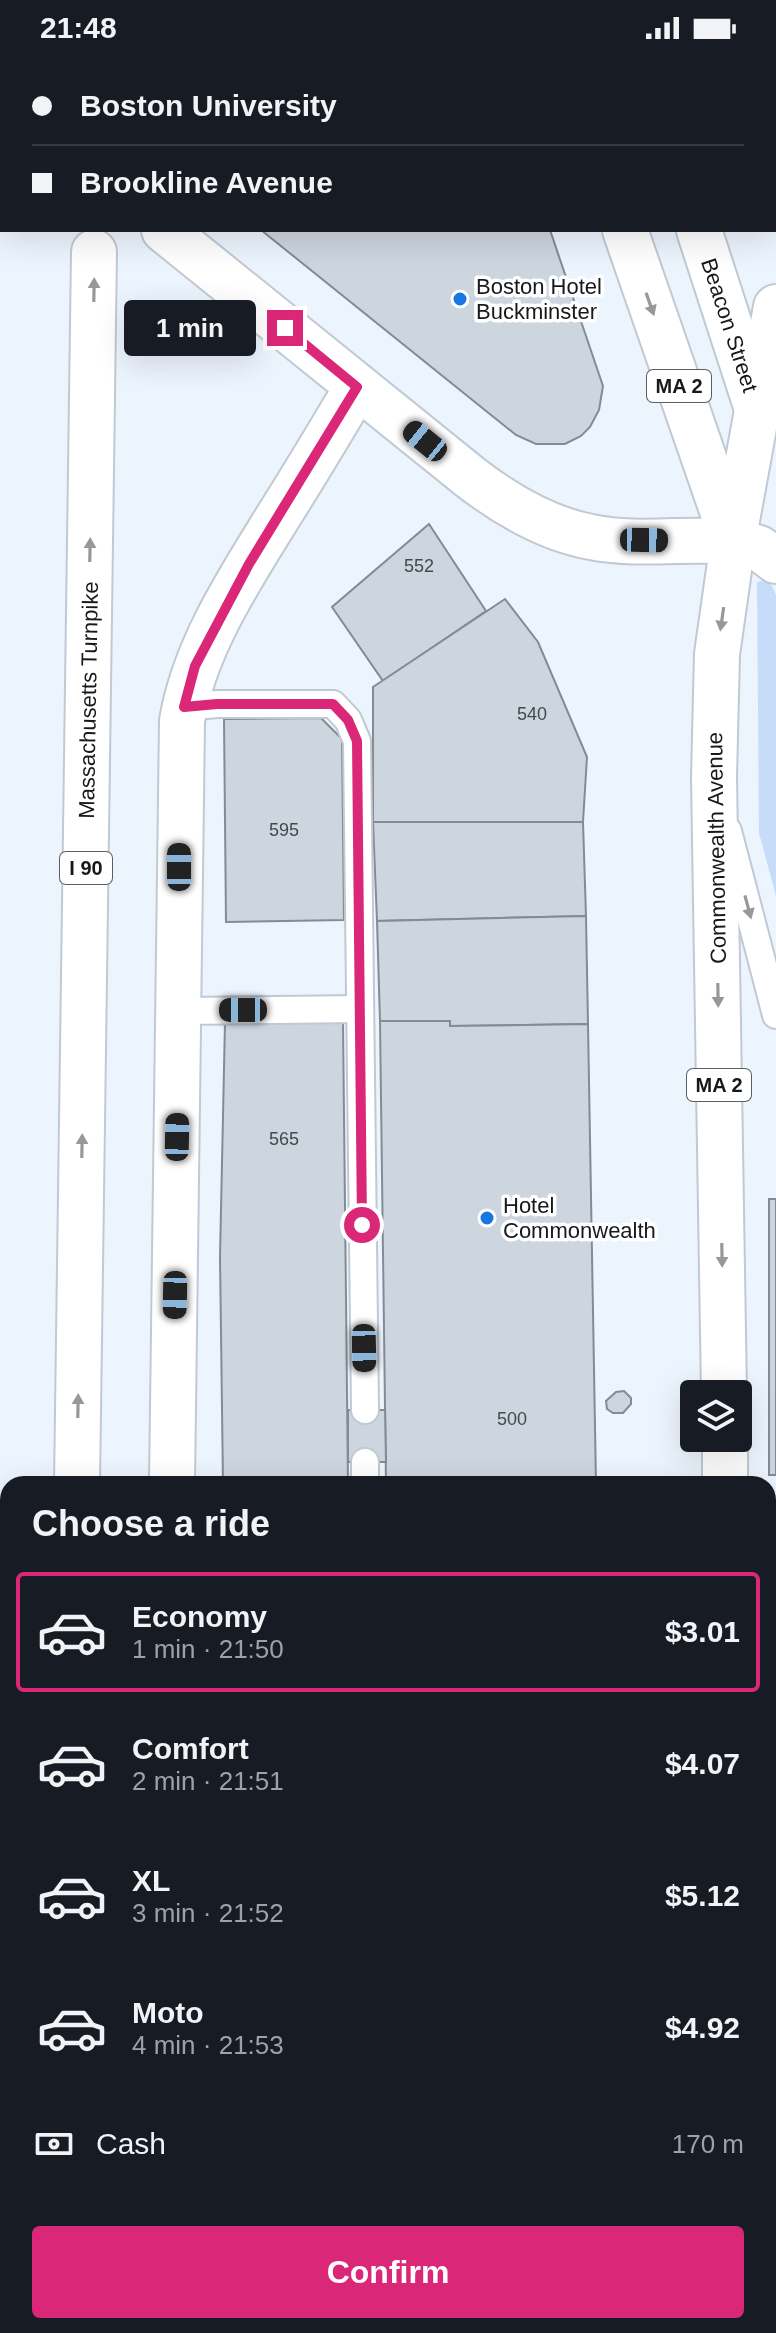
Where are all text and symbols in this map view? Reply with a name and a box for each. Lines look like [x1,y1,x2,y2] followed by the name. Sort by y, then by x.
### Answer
[40,11,117,44] text: 21:48
[80,89,337,122] text: Boston University
[80,166,333,199] text: Brookline Avenue
[696,255,763,395] street label: Beacon Street
[476,274,602,324] place label: Boston Hotel Buckminster
[87,277,100,302] one-way arrow
[451,290,469,308] marker: Boston Hotel Buckminster
[645,292,657,316] one-way arrow
[125,300,257,356] callout: 1 min
[267,310,303,346] route end
[156,313,224,343] text: 1 min
[647,370,711,402] road number: MA 2
[399,417,451,465] car
[620,528,668,552] car
[84,537,96,562] one-way arrow
[404,556,434,576] house number: 552
[74,581,103,819] street label: Massachusetts Turnpike
[715,607,728,632] one-way arrow
[517,704,547,724] house number: 540
[702,732,731,964] street label: Commonwealth Avenue
[269,820,299,840] house number: 595
[167,843,191,891] car
[60,852,112,884] road number: I 90
[742,894,754,919] one-way arrow
[712,983,724,1008] one-way arrow
[219,998,267,1022] car
[687,1069,751,1101] road number: MA 2
[165,1113,189,1161] car
[269,1129,299,1149] house number: 565
[76,1133,88,1158] one-way arrow
[503,1193,656,1243] place label: Hotel Commonwealth
[344,1207,380,1243] route start
[478,1209,496,1227] marker: Hotel Commonwealth
[716,1243,728,1268] one-way arrow
[163,1271,187,1319] car
[352,1324,376,1372] car
[680,1380,752,1452] map controls
[680,1380,752,1452] button: layers
[72,1393,85,1418] one-way arrow
[497,1409,527,1429] house number: 500
[32,1503,270,1544] text: Choose a ride
[36,1596,108,1668] icon: car
[132,1600,267,1633] text: Economy
[665,1615,740,1648] text: $3.01
[132,1634,284,1664] text: 1 min · 21:50
[36,1728,108,1800] icon: car
[132,1732,249,1765] text: Comfort
[665,1747,740,1780] text: $4.07
[132,1766,284,1796] text: 2 min · 21:51
[36,1860,108,1932] icon: car
[132,1864,170,1897] text: XL
[665,1879,740,1912] text: $5.12
[132,1898,284,1928] text: 3 min · 21:52
[36,1992,108,2064] icon: car
[132,1996,204,2029] text: Moto
[665,2011,740,2044] text: $4.92
[132,2030,284,2060] text: 4 min · 21:53
[32,2122,76,2166] icon: cash
[96,2127,166,2160] text: Cash
[672,2129,744,2159] text: 170 m
[32,2226,744,2318] button: Confirm

